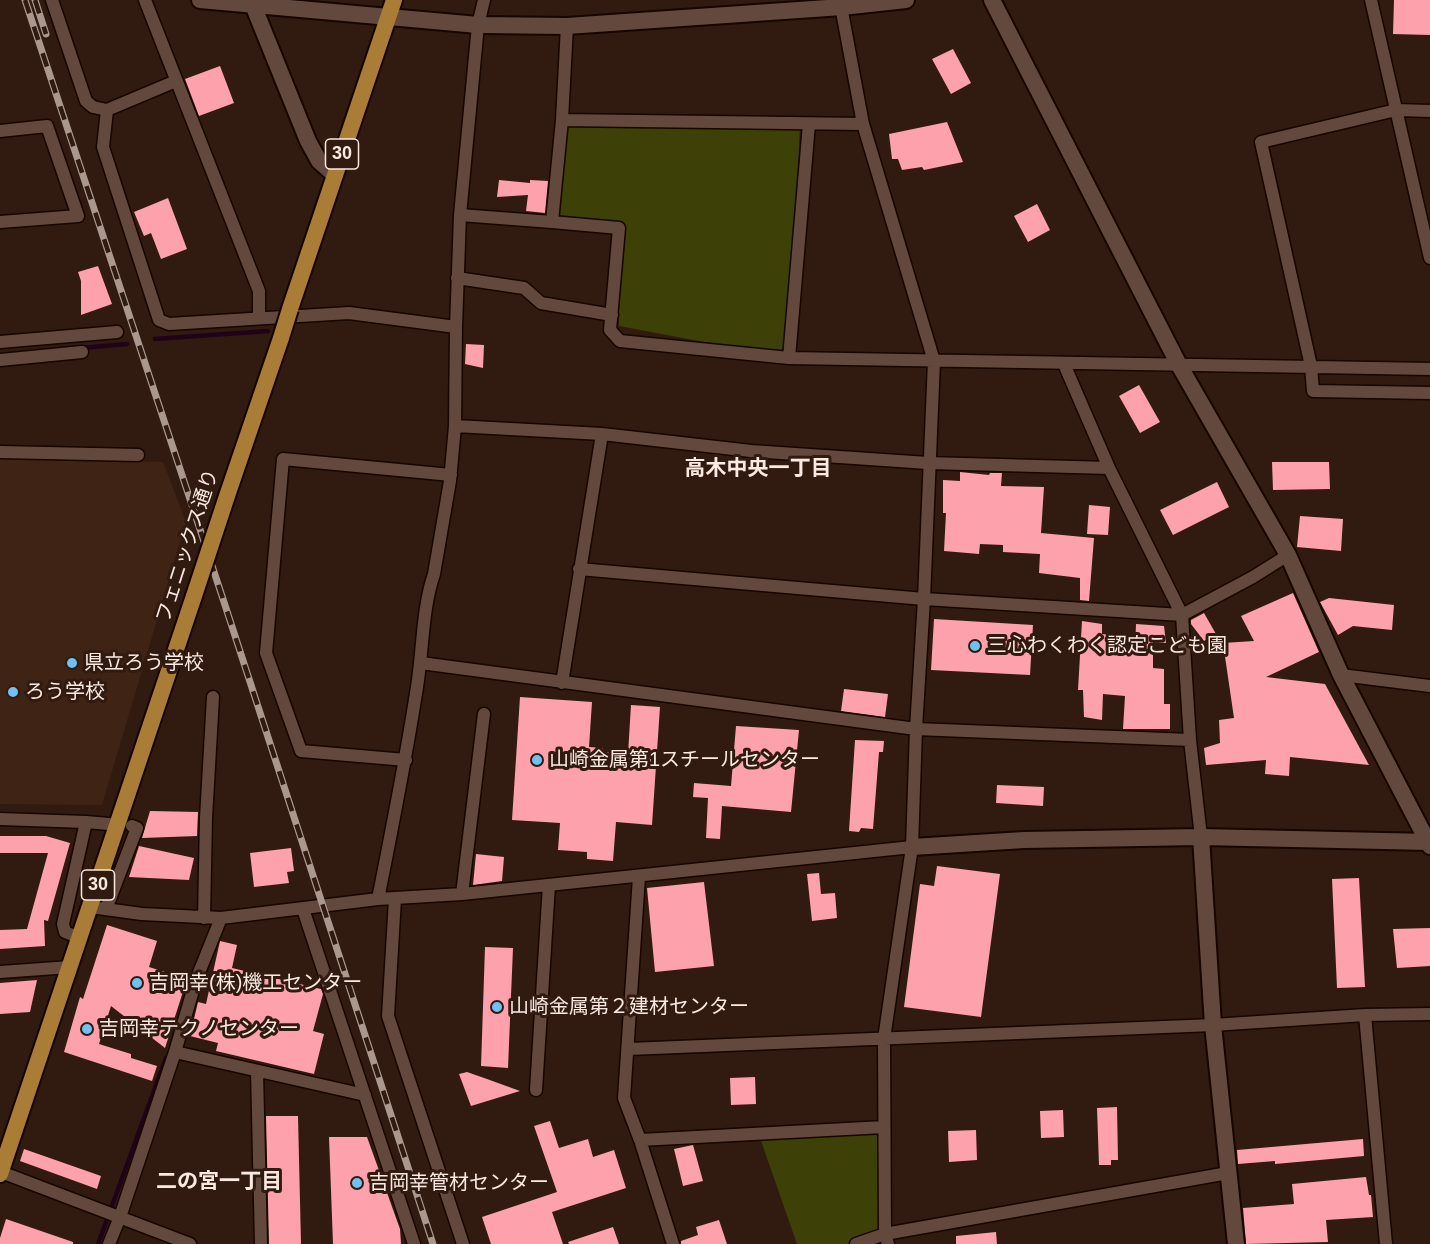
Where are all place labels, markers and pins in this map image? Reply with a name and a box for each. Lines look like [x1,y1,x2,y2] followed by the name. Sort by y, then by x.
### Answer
[987,634,1227,658] place label: 三心わくわく認定こども園
[968,639,982,653] marker: 三心わくわく認定こども園
[84,651,204,675] place label: 県立ろう学校
[65,656,79,670] marker: 県立ろう学校
[25,680,105,704] place label: ろう学校
[6,685,20,699] marker: ろう学校
[549,748,820,772] place label: 山崎金属第1スチールセンター
[530,753,544,767] marker: 山崎金属第1スチールセンター
[149,971,362,995] place label: 吉岡幸(株)機工センター
[130,976,144,990] marker: 吉岡幸(株)機工センター
[509,995,749,1019] place label: 山崎金属第２建材センター
[490,1000,504,1014] marker: 山崎金属第２建材センター
[99,1017,299,1041] place label: 吉岡幸テクノセンター
[80,1022,94,1036] marker: 吉岡幸テクノセンター
[369,1171,549,1195] place label: 吉岡幸管材センター
[350,1176,364,1190] marker: 吉岡幸管材センター

